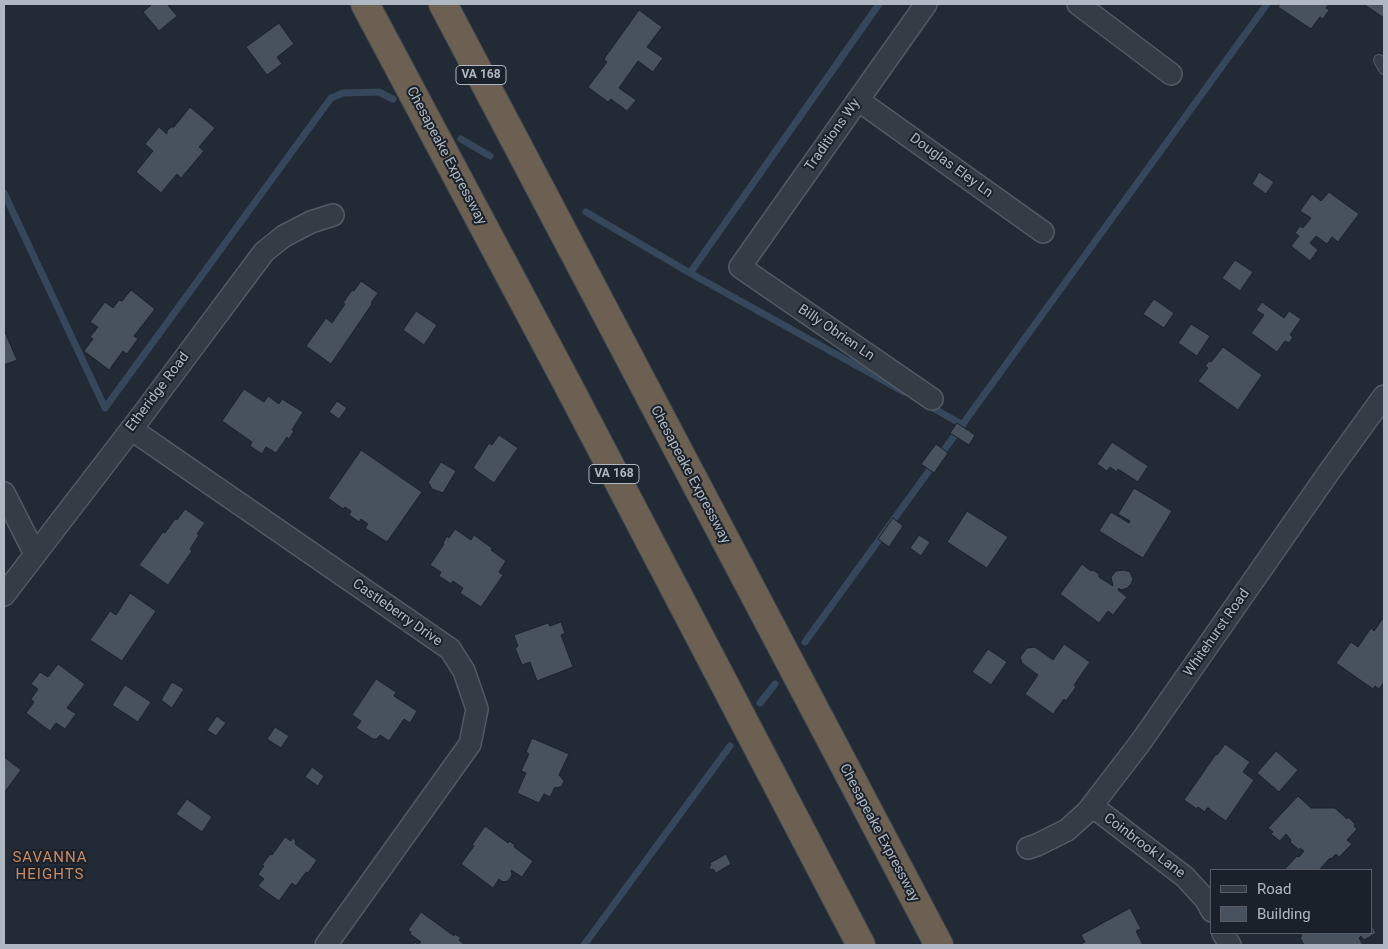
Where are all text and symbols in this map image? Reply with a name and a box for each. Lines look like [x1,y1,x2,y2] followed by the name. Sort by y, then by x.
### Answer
[456,66,506,84] road number: VA 168
[402,84,490,228] street label: Chesapeake Expressway
[802,96,864,174] street label: Traditions Wy
[906,130,996,202] street label: Douglas Eley Ln
[795,301,877,365] street label: Billy Obrien Ln
[123,349,193,435] street label: Etheridge Road
[646,403,734,547] street label: Chesapeake Expressway
[589,464,639,484] road number: VA 168
[349,576,445,650] street label: Castleberry Drive
[1181,586,1253,680] street label: Whitehurst Road
[835,761,923,905] street label: Chesapeake Expressway
[1100,810,1188,882] street label: Coinbrook Lane
[12,849,88,884] district label: SAVANNA HEIGHTS
[1210,869,1373,934] legend
[1257,880,1291,898] text: Road
[1257,905,1311,923] text: Building

